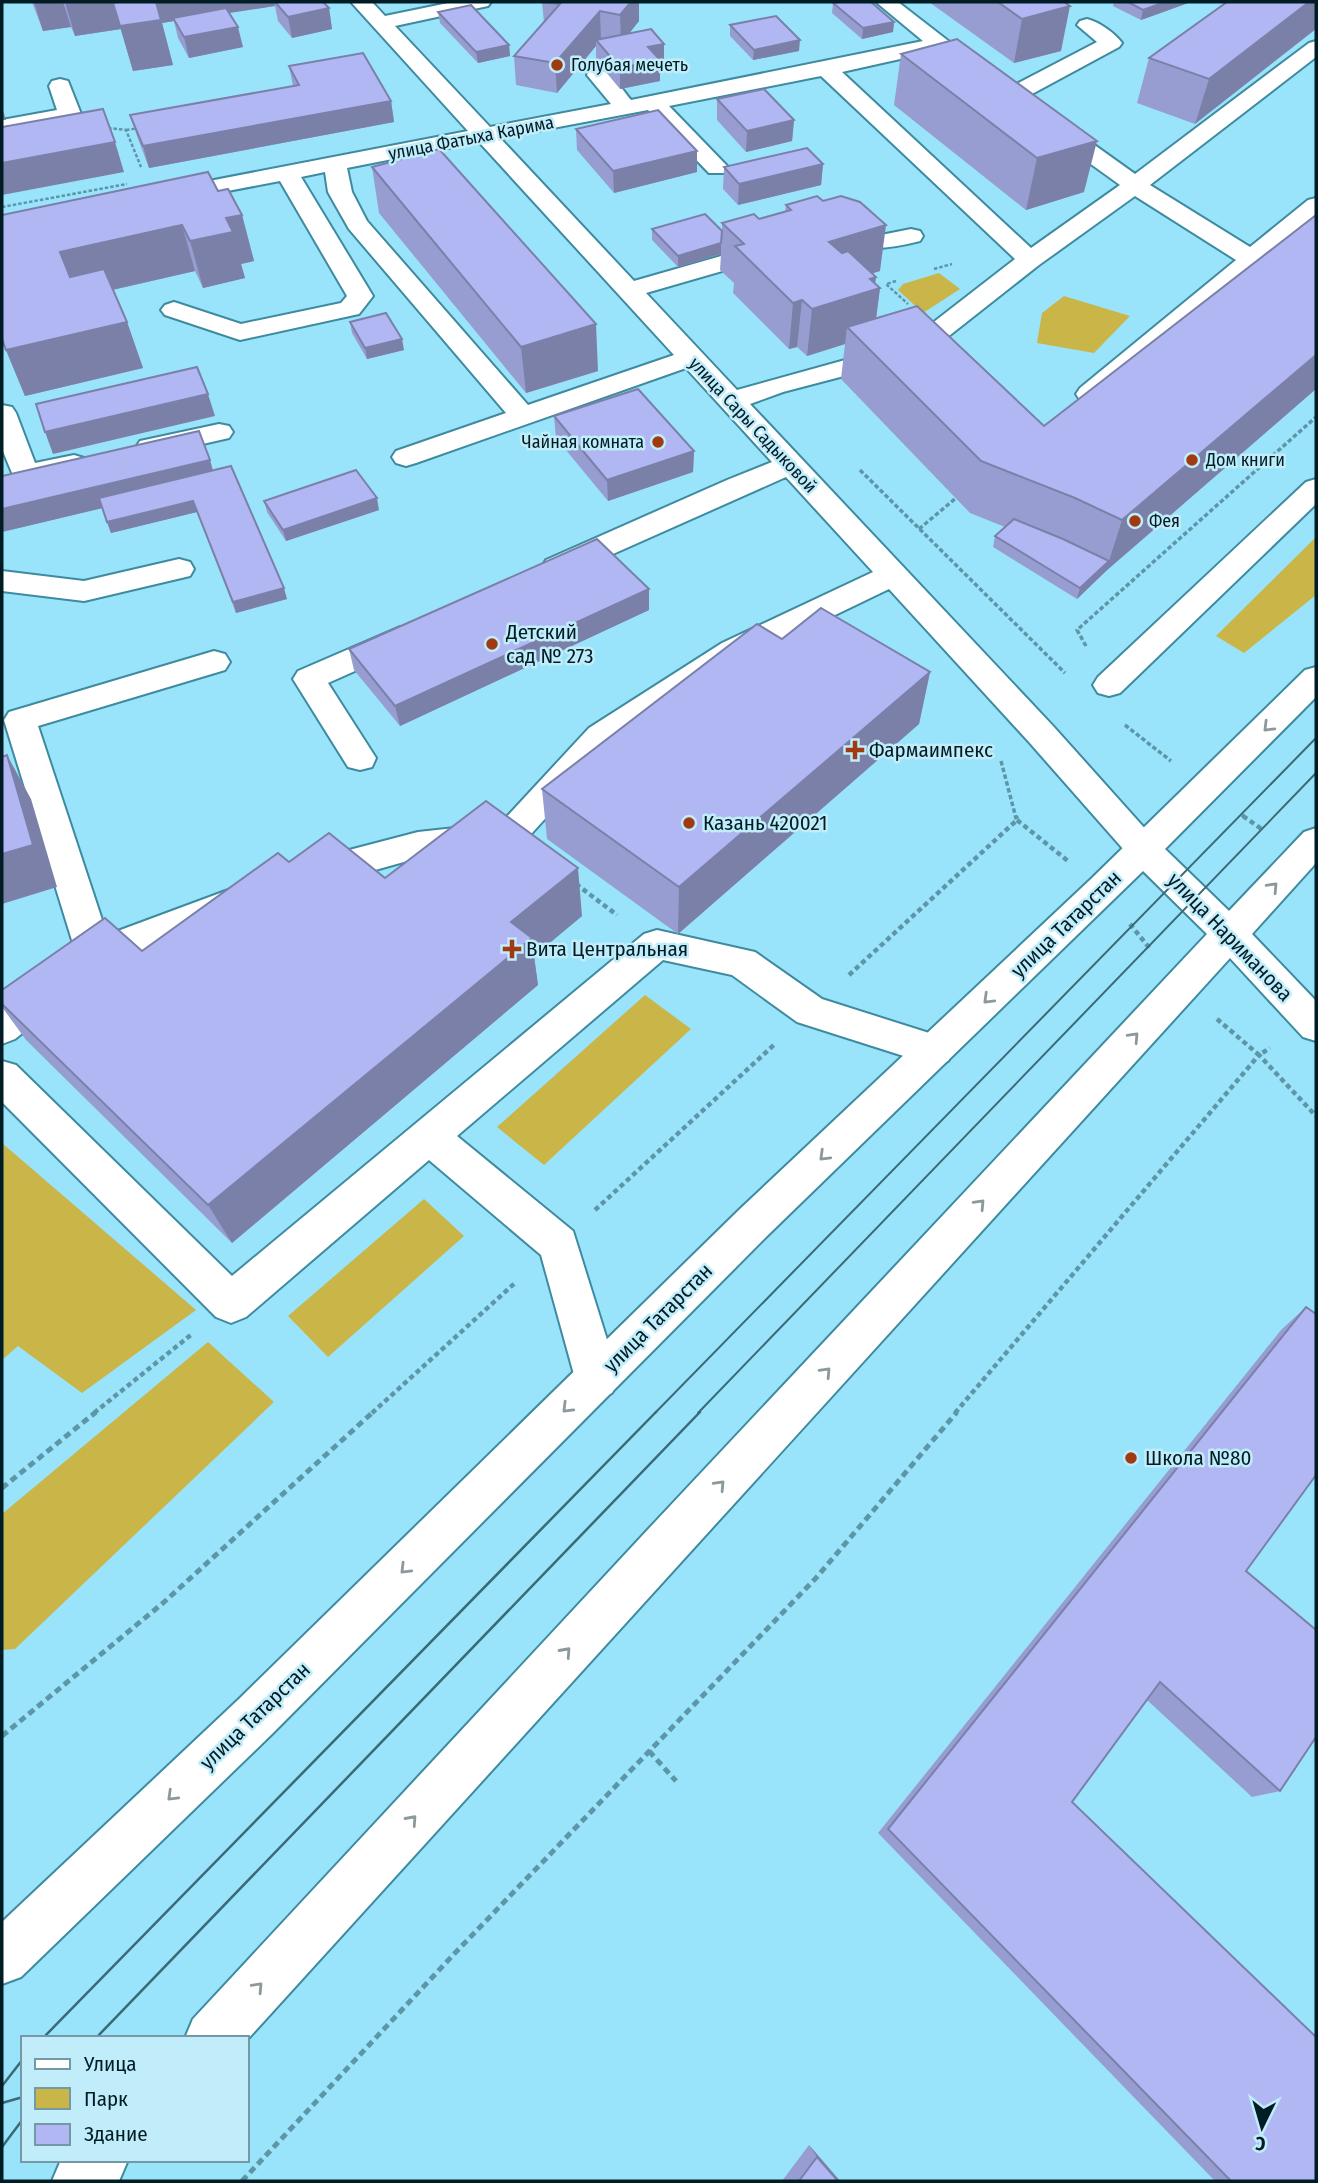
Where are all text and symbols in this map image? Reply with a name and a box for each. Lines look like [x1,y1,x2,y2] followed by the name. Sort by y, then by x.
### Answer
[571,54,688,76] place label: Голубая мечеть
[549,57,565,73] marker: Голубая мечеть
[386,111,556,165] street label: улица Фатыха Карима
[684,353,822,497] street label: улица Сары Садыковой
[522,431,644,453] place label: Чайная комната
[650,434,666,450] marker: Чайная комната
[1205,449,1285,471] place label: Дом книги
[1184,452,1200,468] marker: Дом книги
[1149,510,1180,532] place label: Фея
[1127,513,1143,529] marker: Фея
[505,619,594,669] place label: Детский сад № 273
[484,636,500,652] marker: Детский сад № 273
[1263,718,1276,731] one-way arrow
[869,737,993,763] place label: Фармаимпекс
[847,742,863,758] marker: Фармаимпекс
[703,810,827,836] place label: Казань 420021
[681,815,697,831] marker: Казань 420021
[1005,865,1127,983] street label: улица Татарстан
[1162,867,1298,1007] street label: улица Нариманова
[1265,882,1277,895] one-way arrow
[526,936,688,962] place label: Вита Центральная
[504,941,520,957] marker: Вита Центральная
[984,990,997,1003] one-way arrow
[1126,1032,1139,1045] one-way arrow
[819,1147,832,1160] one-way arrow
[972,1199,985,1212] one-way arrow
[598,1258,718,1378] street label: улица Татарстан
[818,1367,830,1380] one-way arrow
[562,1400,575,1413] one-way arrow
[1145,1445,1251,1471] place label: Школа №80
[1123,1450,1139,1466] marker: Школа №80
[712,1480,725,1493] one-way arrow
[400,1560,413,1573] one-way arrow
[557,1647,570,1660] one-way arrow
[194,1657,316,1775] street label: улица Татарстан
[167,1787,180,1800] one-way arrow
[404,1815,416,1828] one-way arrow
[250,1982,263,1995] one-way arrow
[21,2036,248,2162] legend
[83,2051,137,2077] text: Улица
[84,2086,128,2112] text: Парк
[1227,2092,1297,2162] north arrow
[84,2121,148,2147] text: Здание
[1255,2132,1267,2155] text: С

